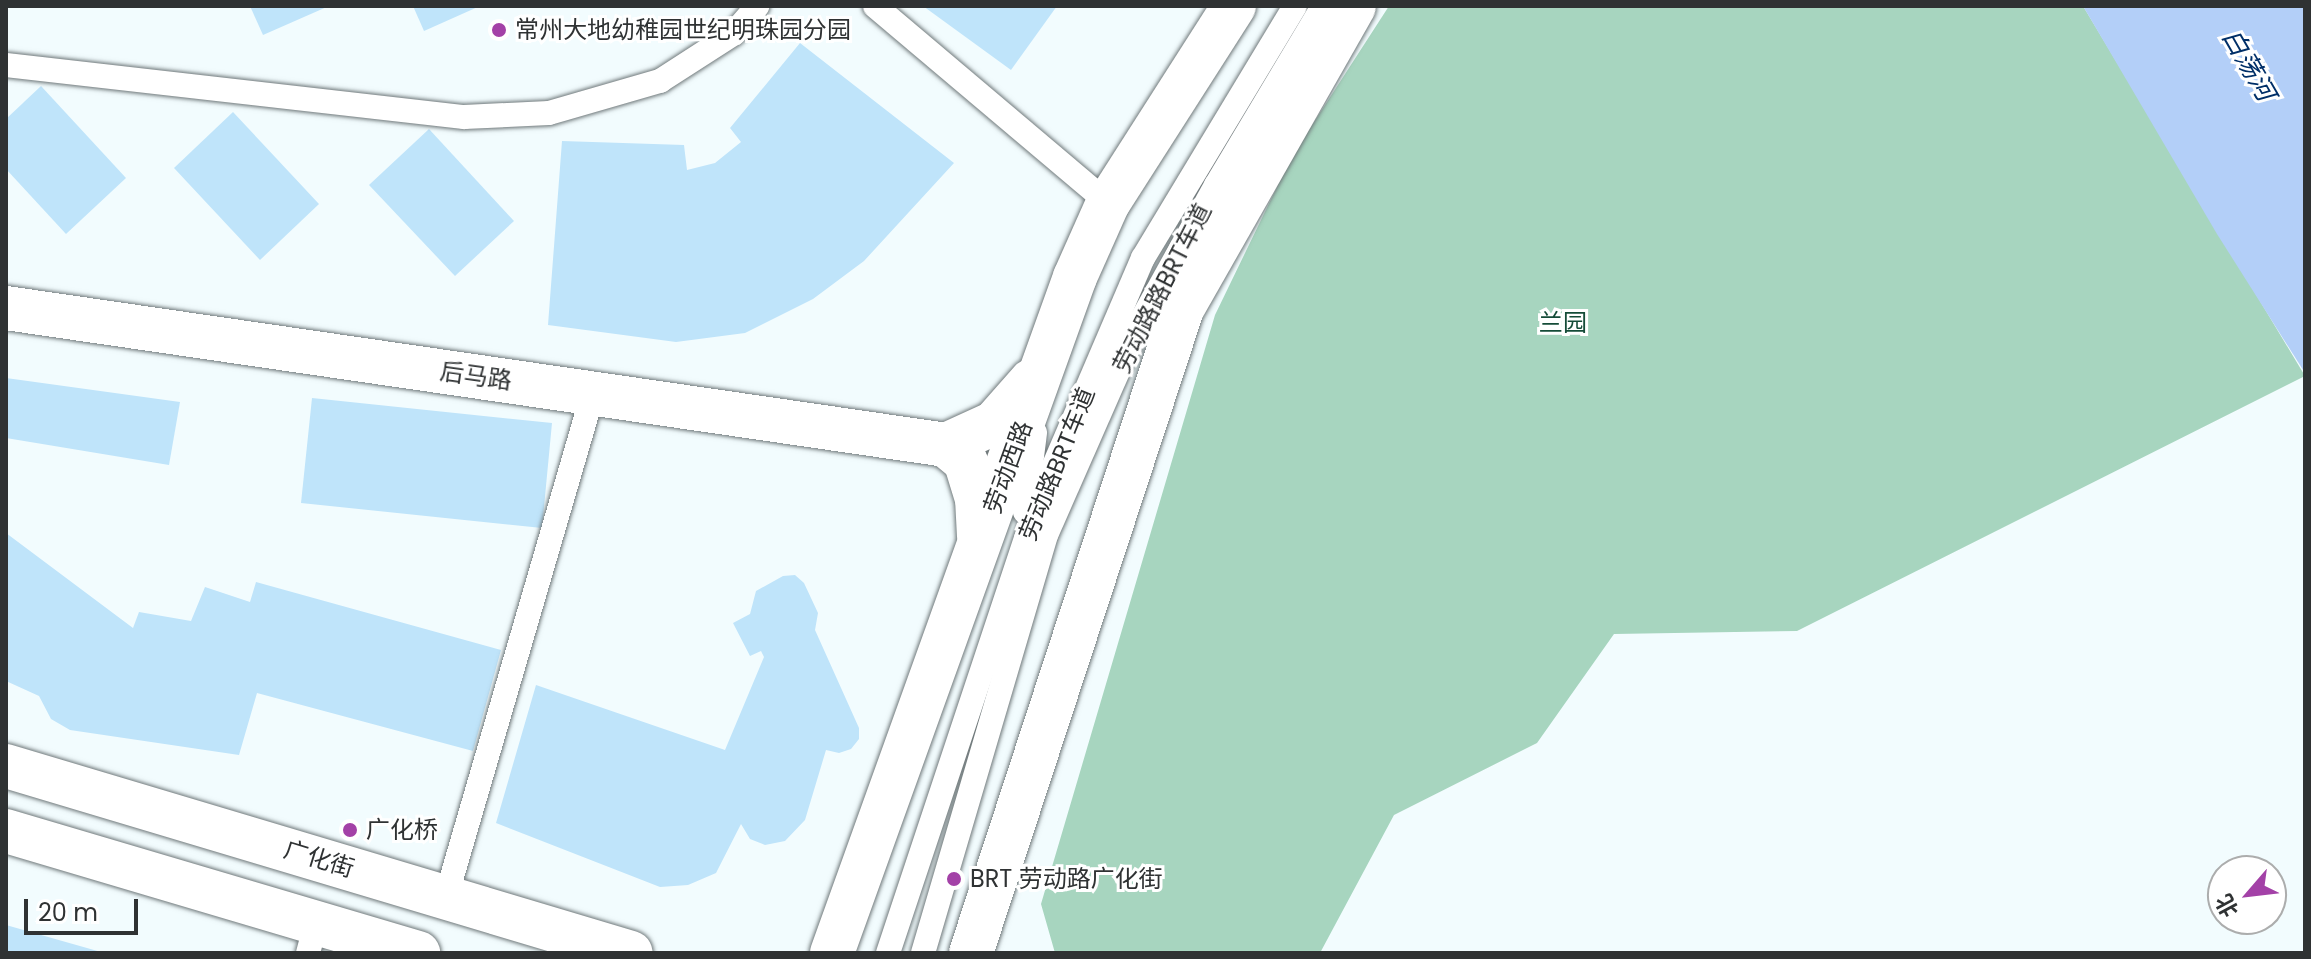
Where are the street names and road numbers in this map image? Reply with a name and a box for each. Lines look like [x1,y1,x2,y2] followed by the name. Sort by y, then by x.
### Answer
[1107,198,1217,378] street label: 劳动路路BRT车道
[438,357,514,395] street label: 后马路
[1013,383,1101,545] street label: 劳动路BRT车道
[978,417,1038,517] street label: 劳动西路
[280,835,358,883] street label: 广化街

